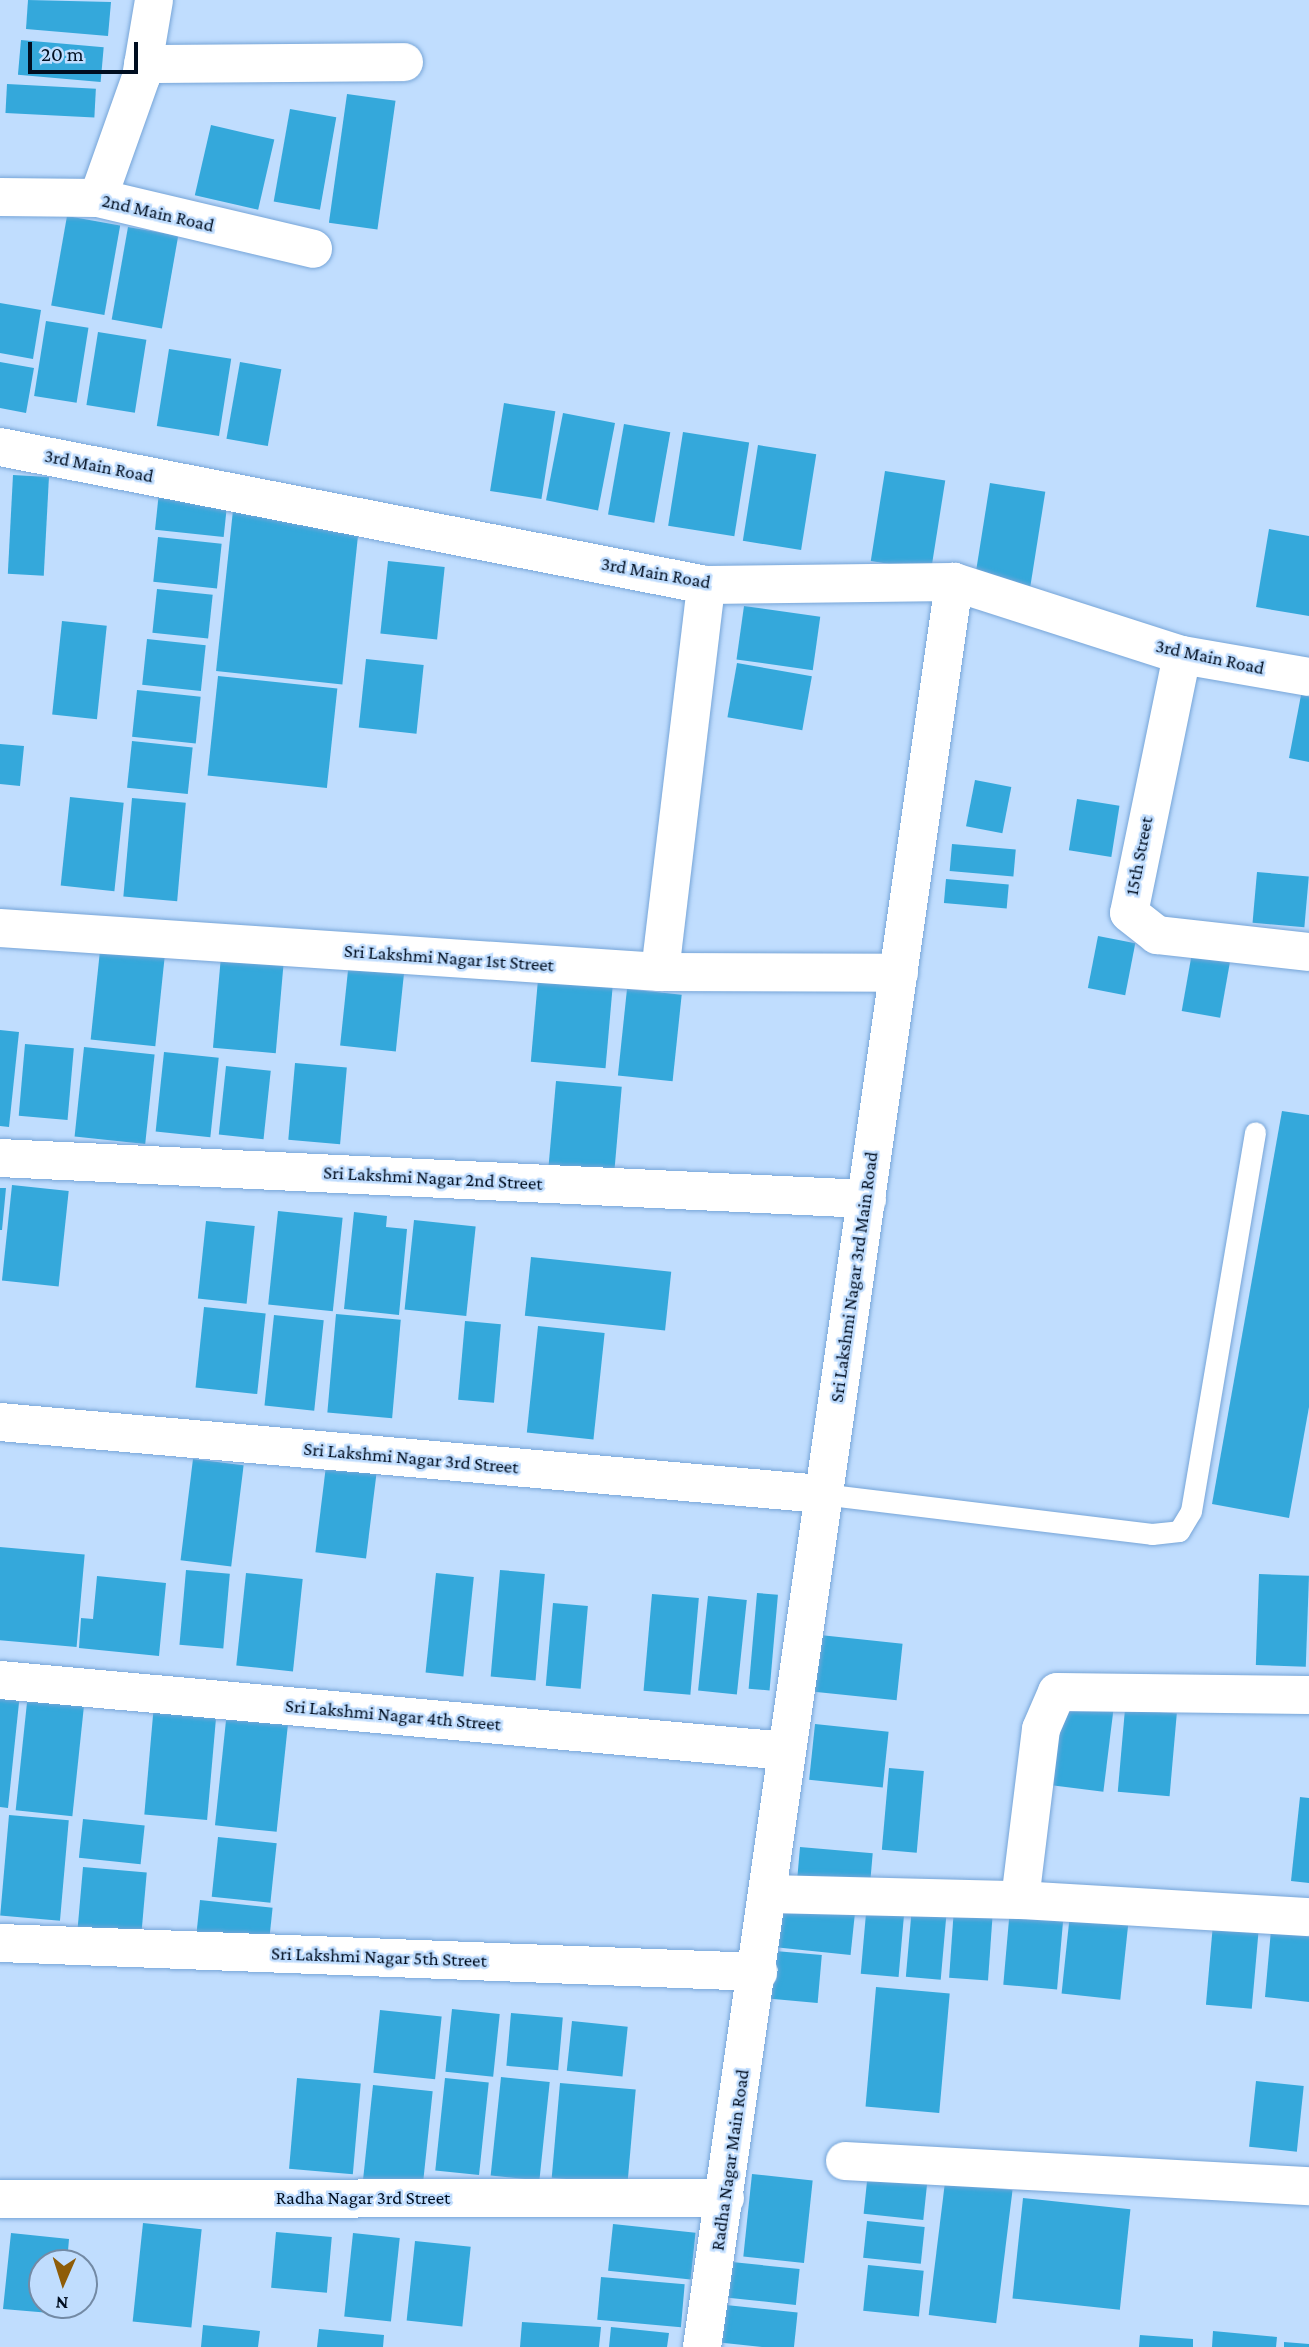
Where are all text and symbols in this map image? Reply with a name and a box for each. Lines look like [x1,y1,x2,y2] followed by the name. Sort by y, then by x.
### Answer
[32,28,142,72] scale bar
[41,42,84,66] text: 20 m
[100,189,216,237] street label: 2nd Main Road
[42,444,156,488] street label: 3rd Main Road
[599,552,713,594] street label: 3rd Main Road
[1153,634,1267,680] street label: 3rd Main Road
[1120,815,1158,897] street label: 15th Street
[343,939,555,977] street label: Sri Lakshmi Nagar 1st Street
[825,1150,883,1404] street label: Sri Lakshmi Nagar 3rd Main Road
[323,1161,543,1195] street label: Sri Lakshmi Nagar 2nd Street
[303,1437,519,1479] street label: Sri Lakshmi Nagar 3rd Street
[284,1694,502,1736] street label: Sri Lakshmi Nagar 4th Street
[271,1942,487,1972] street label: Sri Lakshmi Nagar 5th Street
[706,2068,754,2252] street label: Radha Nagar Main Road
[276,2187,450,2209] street label: Radha Nagar 3rd Street
[28,2249,98,2319] north arrow
[55,2293,69,2314] text: N

